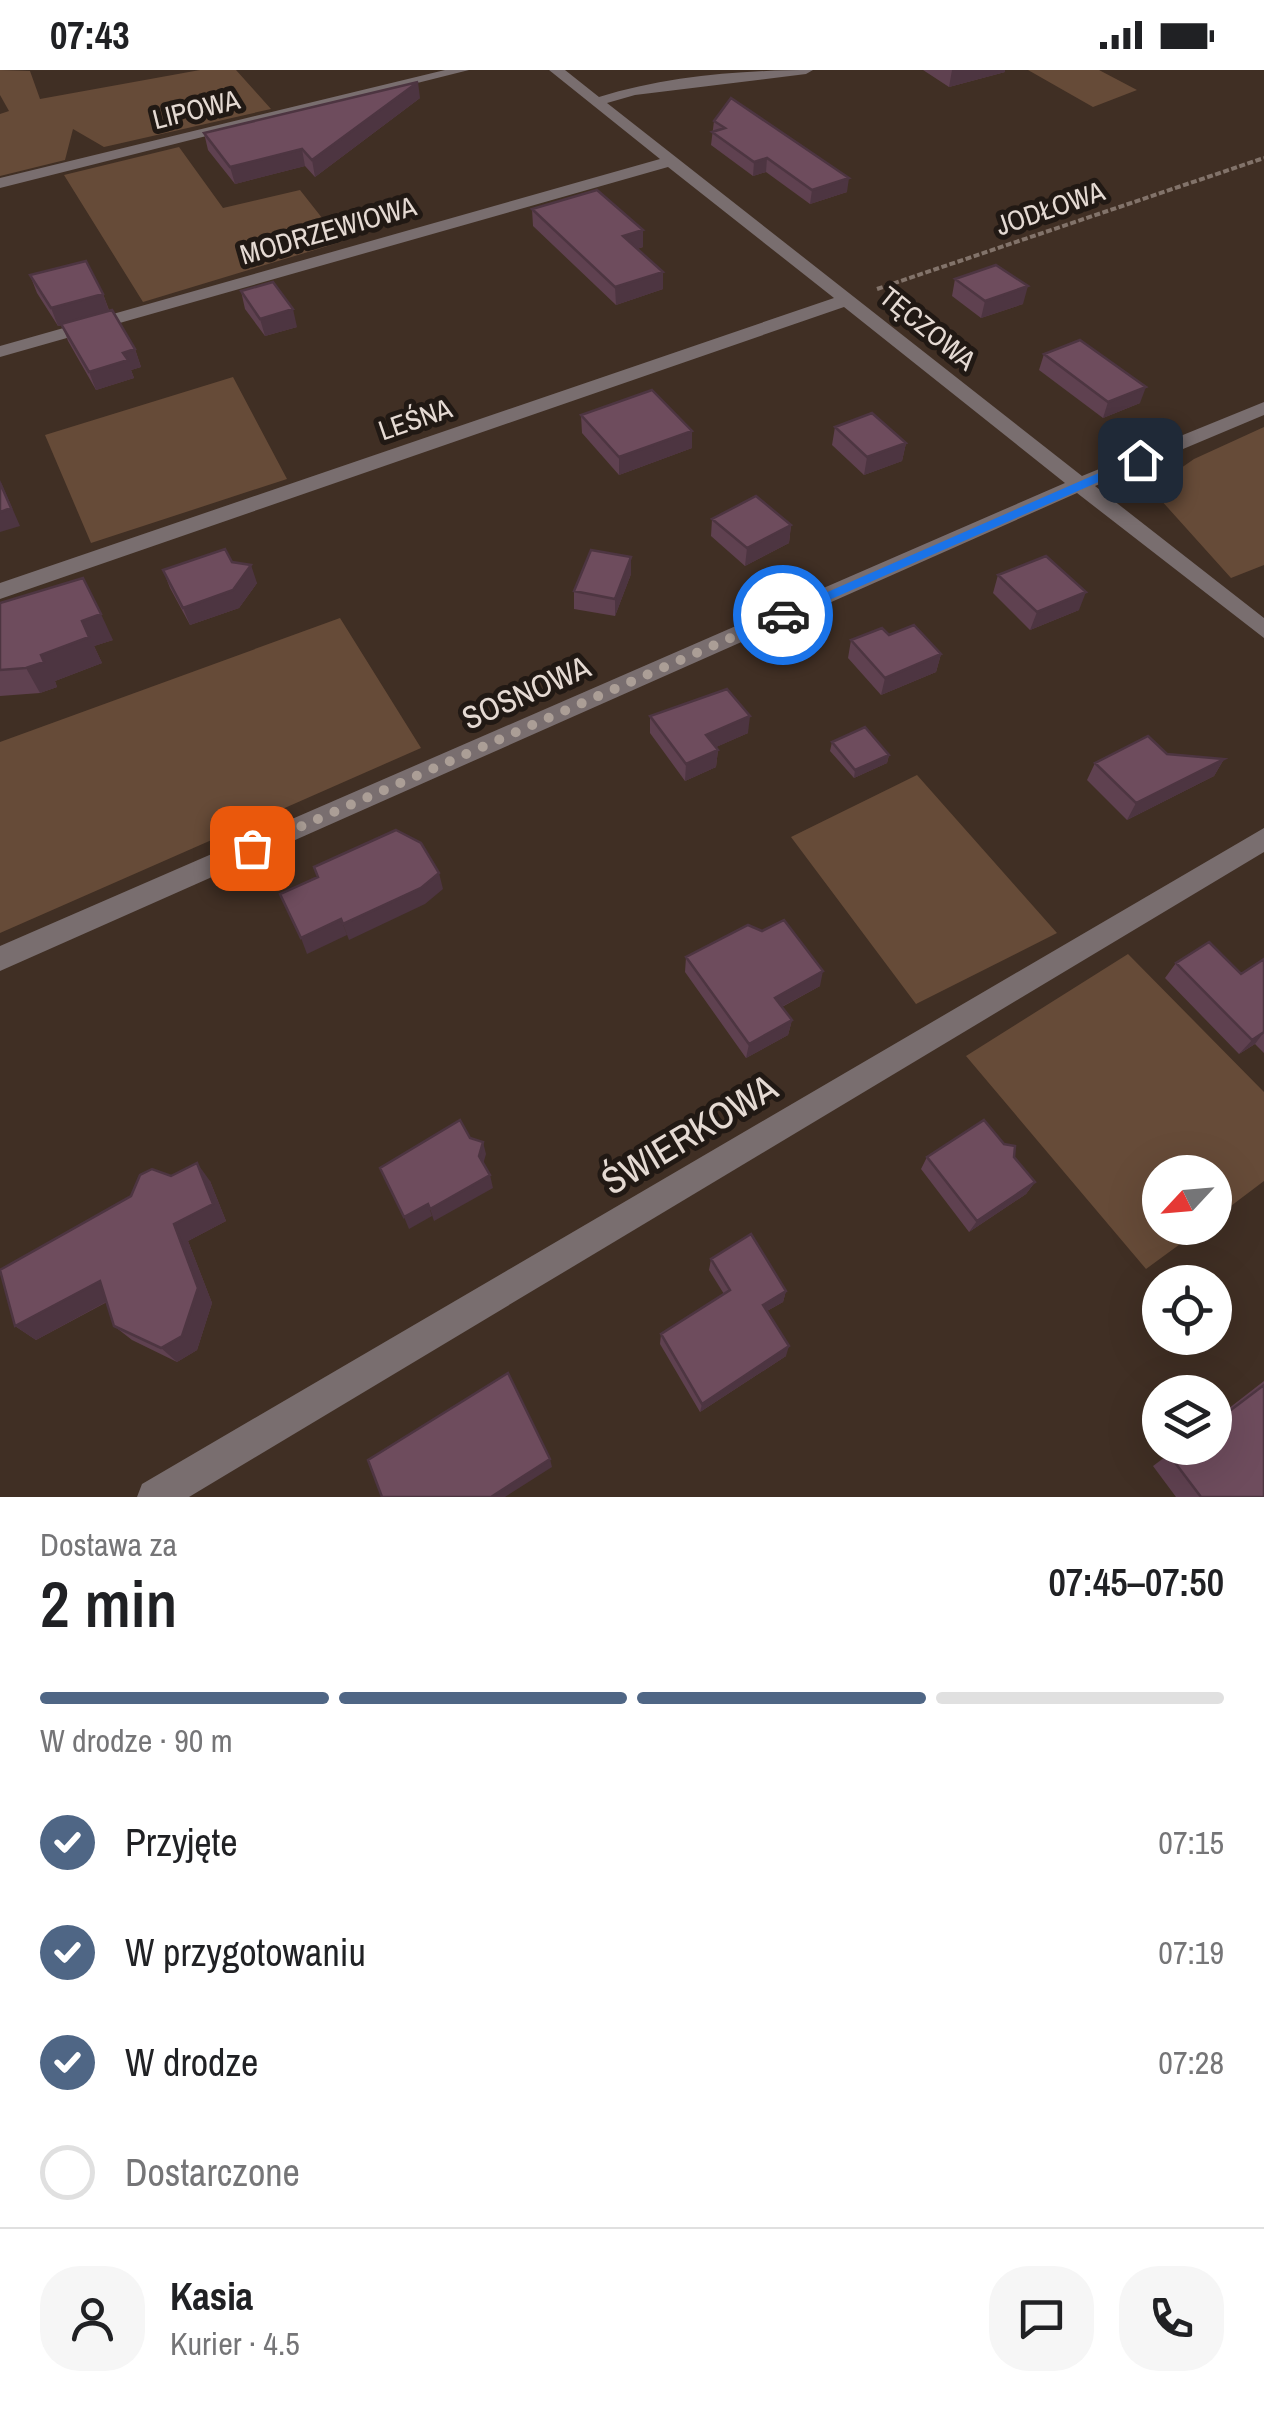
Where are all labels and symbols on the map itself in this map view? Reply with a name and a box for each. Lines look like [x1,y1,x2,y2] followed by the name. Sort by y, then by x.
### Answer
[148,80,244,138] street label: LIPOWA
[991,171,1110,244] street label: JODŁOWA
[235,187,421,273] street label: MODRZEWIOWA
[872,277,985,379] street label: TĘCZOWA
[373,389,457,449] street label: LEŚNA
[1098,418,1183,503] pin
[733,565,833,665] courier
[455,644,597,739] street label: SOSNOWA
[210,806,295,891] pin
[592,1061,786,1206] street label: ŚWIERKOWA
[1142,1155,1232,1245] north arrow

